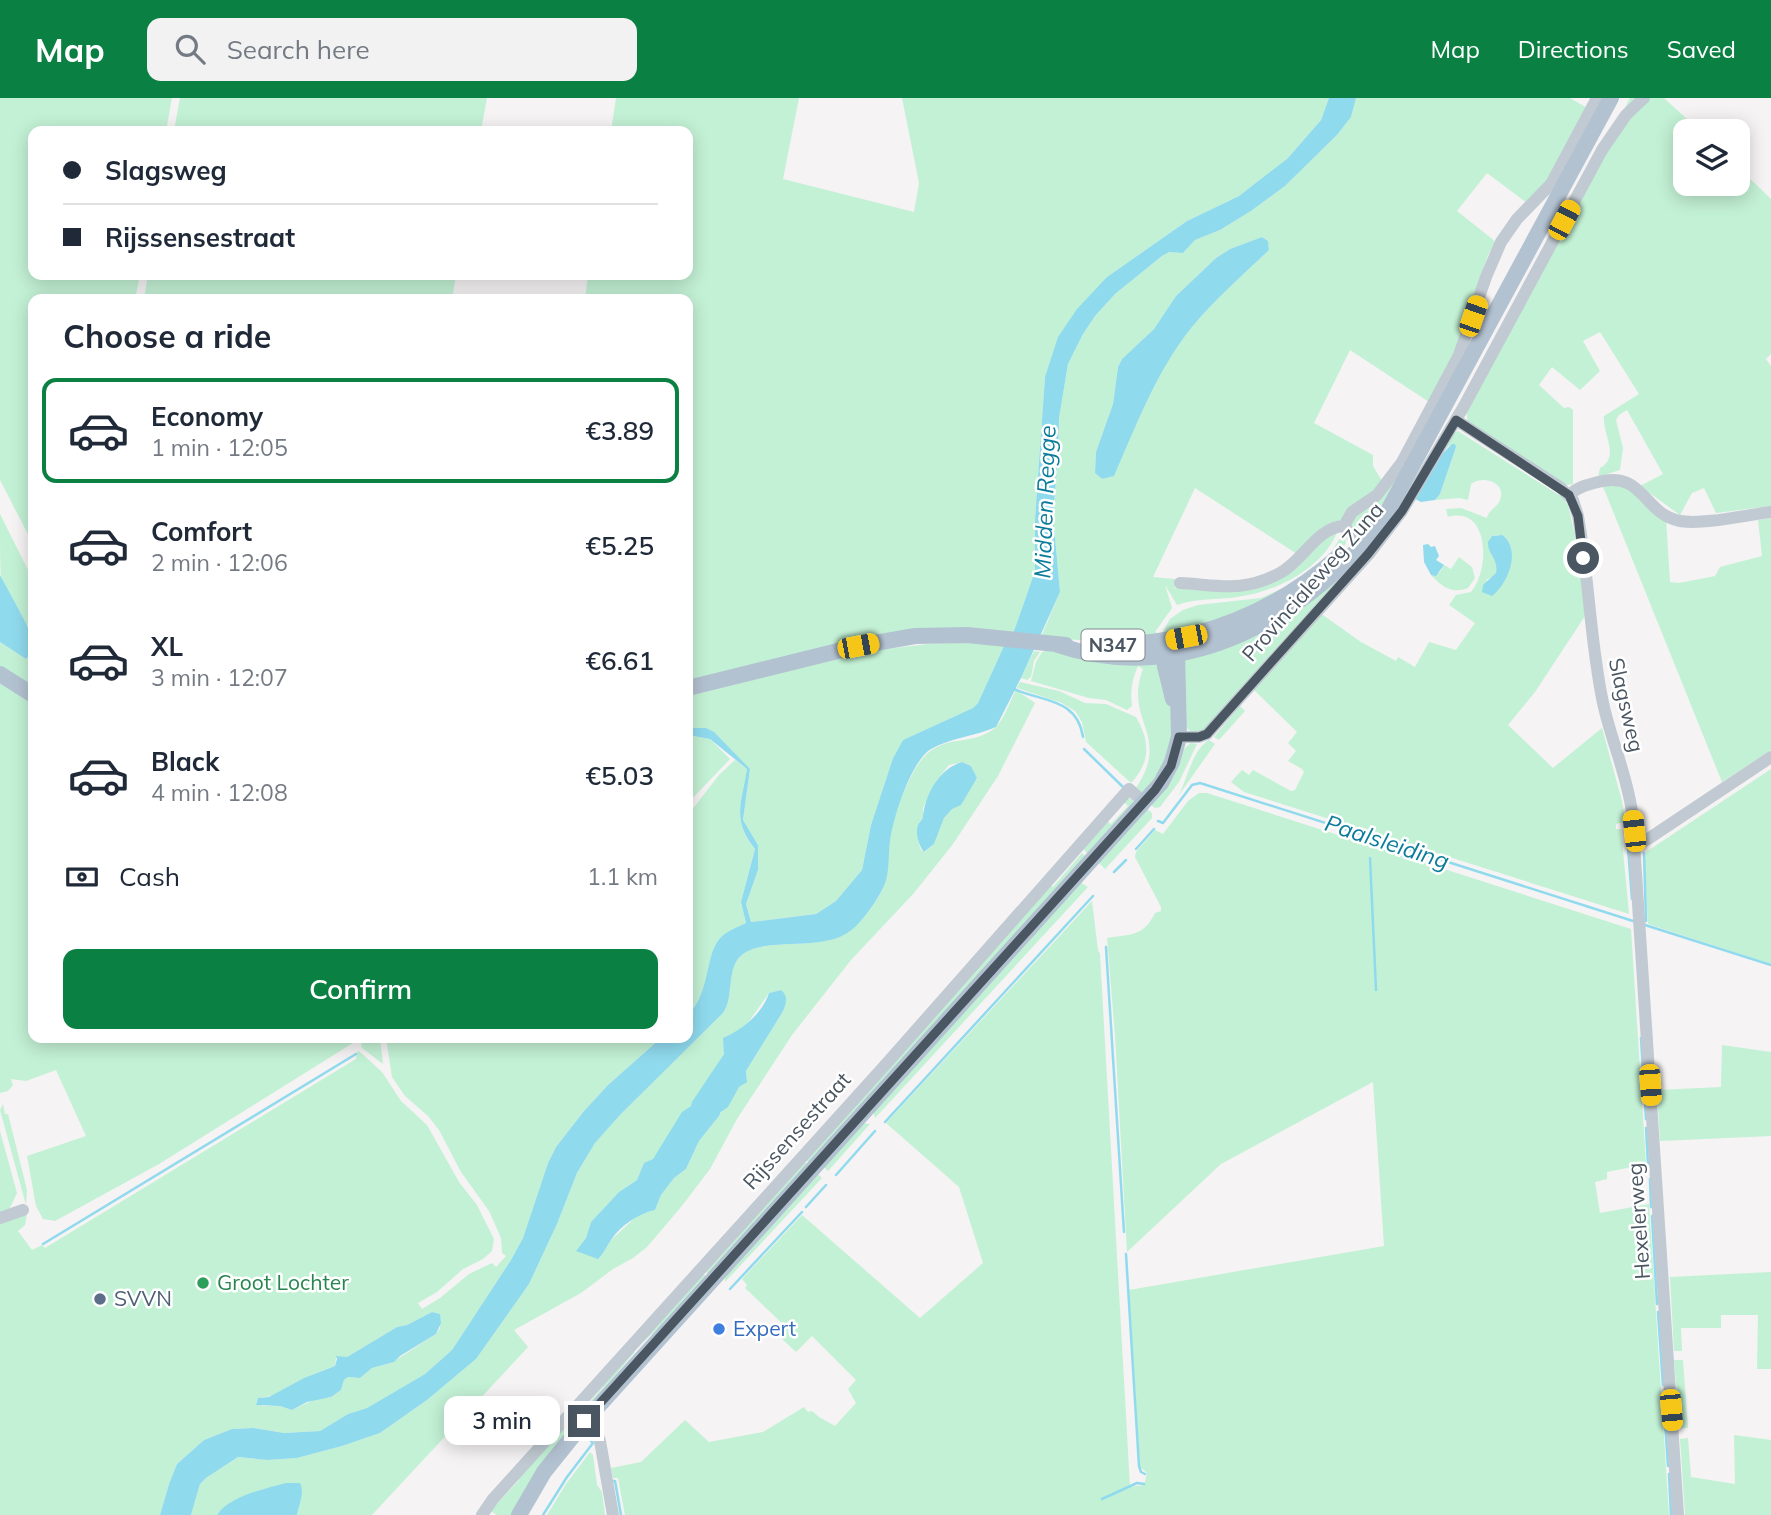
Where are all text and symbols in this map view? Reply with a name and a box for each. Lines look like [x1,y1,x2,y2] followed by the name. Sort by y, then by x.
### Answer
[147,18,637,81] search box
[35,29,105,70] text: Map
[171,30,209,68] icon: search
[227,33,370,66] text: Search here
[1430,34,1480,64] text: Map
[1518,34,1629,64] text: Directions
[1667,34,1736,64] text: Saved
[1673,119,1750,196] map controls
[1673,119,1750,196] button: layers
[105,154,227,187] text: Slagsweg
[1545,197,1584,243] car
[105,221,295,254] text: Rijssensestraat
[1457,293,1490,339] car
[63,316,271,356] text: Choose a ride
[67,399,130,462] icon: car
[151,400,263,433] text: Economy
[585,414,654,447] text: €3.89
[1027,425,1062,579] water label: Midden Regge
[151,433,288,462] text: 1 min · 12:05
[1236,496,1388,666] street label: Provincialeweg Zuna
[67,514,130,577] icon: car
[151,515,252,548] text: Comfort
[585,529,654,562] text: €5.25
[1567,542,1599,574] route start
[151,548,288,577] text: 2 min · 12:06
[1164,623,1209,651] car
[67,629,130,692] icon: car
[151,630,183,663] text: XL
[1082,630,1144,660] road number: N347
[836,632,881,660] car
[585,644,654,677] text: €6.61
[1604,655,1650,754] street label: Slagsweg
[151,663,288,692] text: 3 min · 12:07
[67,744,130,807] icon: car
[151,745,219,778] text: Black
[585,759,654,792] text: €5.03
[151,778,288,807] text: 4 min · 12:08
[1321,808,1453,875] water label: Paalsleiding
[1622,809,1647,853] car
[63,858,101,896] icon: cash
[119,860,180,893] text: Cash
[587,862,658,891] text: 1.1 km
[63,949,658,1029] button: Confirm
[1639,1063,1662,1107] car
[737,1066,856,1194] street label: Rijssensestraat
[1621,1162,1655,1280] street label: Hexelerweg
[217,1269,349,1295] place label: Groot Lochter
[195,1275,211,1291] marker: Groot Lochter
[114,1285,172,1311] place label: SVVN
[92,1291,108,1307] marker: SVVN
[733,1315,796,1341] place label: Expert
[711,1321,727,1337] marker: Expert
[1659,1388,1684,1432] car
[444,1396,560,1446] callout: 3 min
[568,1405,600,1437] route end
[472,1406,532,1435] text: 3 min

